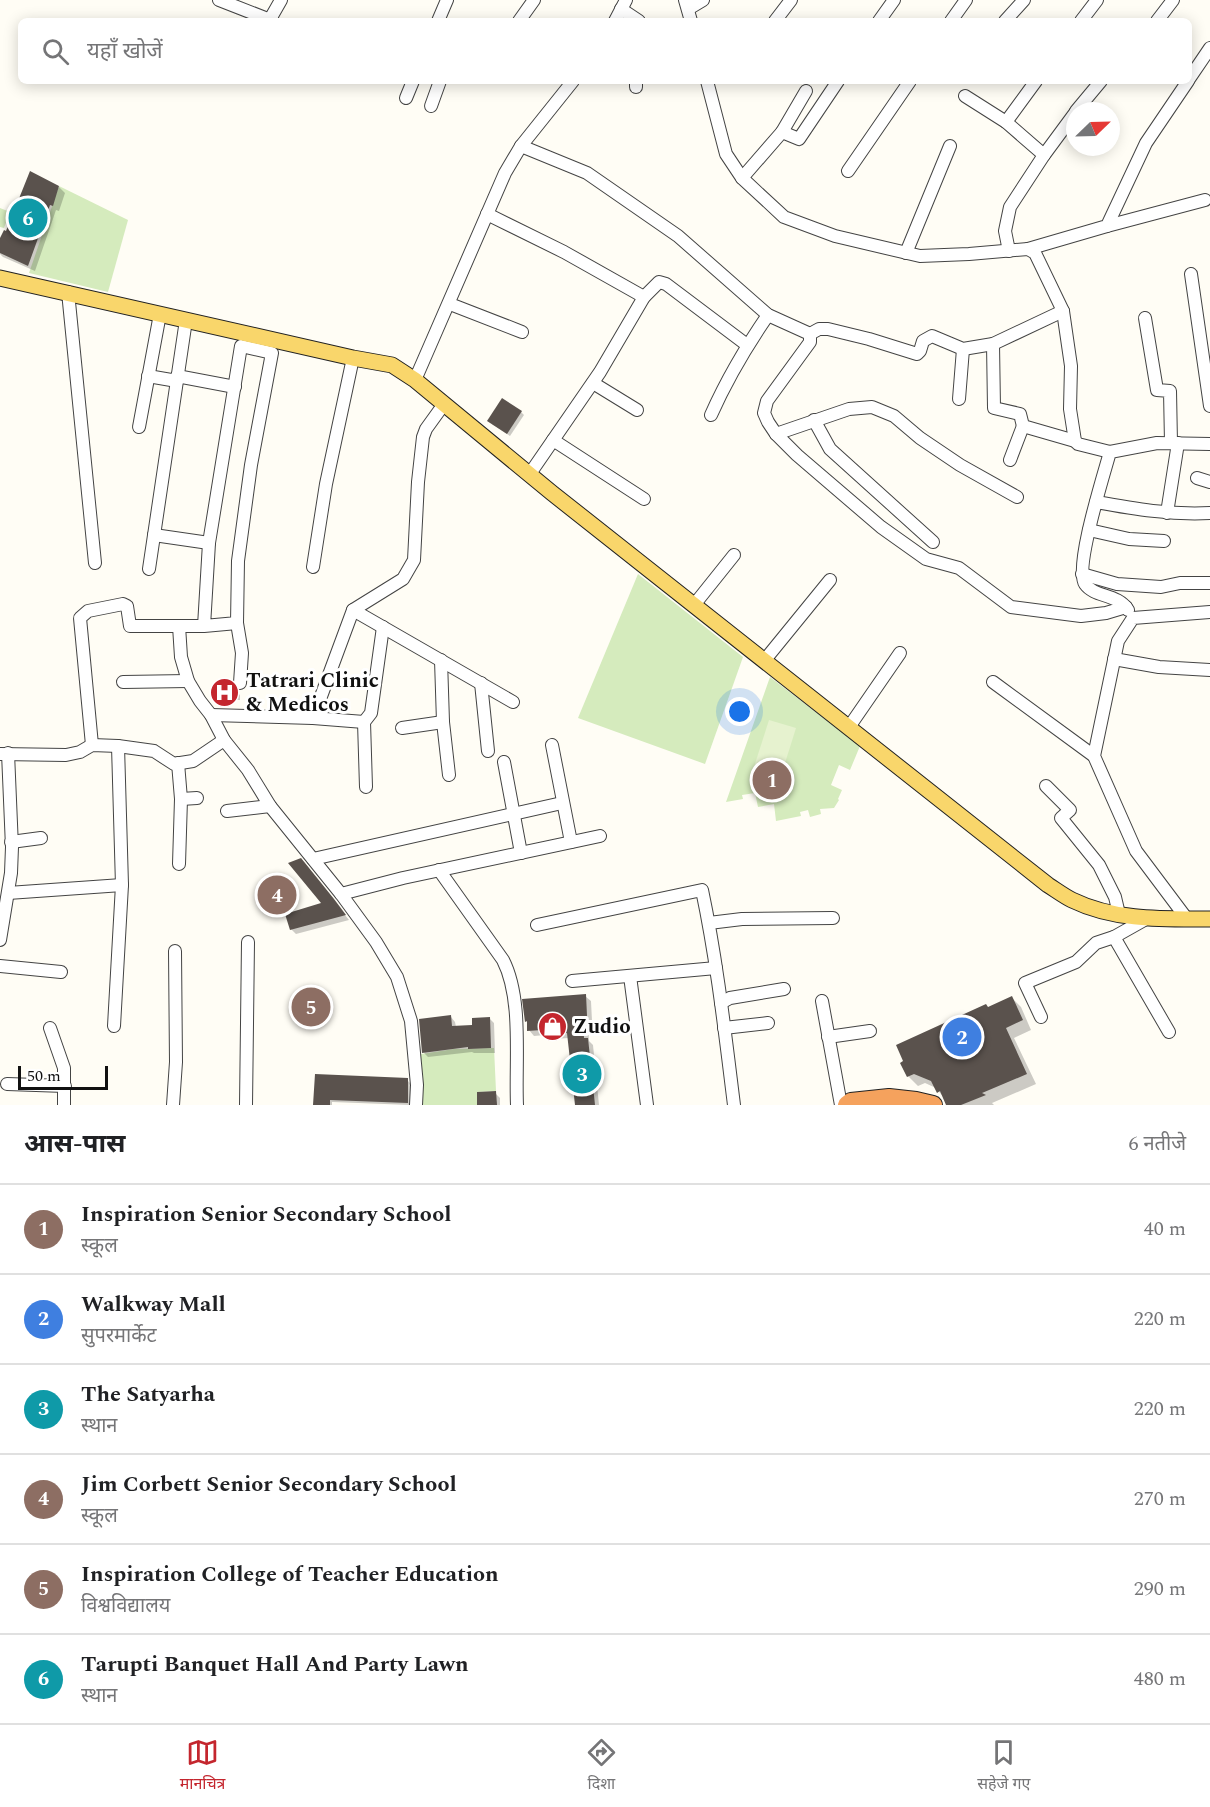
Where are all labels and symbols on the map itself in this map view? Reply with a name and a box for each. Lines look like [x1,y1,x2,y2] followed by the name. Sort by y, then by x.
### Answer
[1066,102,1120,156] north arrow
[9,196,48,240] pin: 6
[246,665,379,721] place label: Tatrari Clinic & Medicos
[209,677,241,709] hospital icon: Tatrari Clinic & Medicos
[725,697,754,726] your location
[752,758,792,802] pin: 1
[258,872,296,918] pin: 4
[292,984,330,1030] pin: 5
[536,1011,568,1043] shop icon: Zudio
[573,1011,631,1043] place label: Zudio
[942,1014,982,1060] pin: 2
[562,1052,602,1096] pin: 3
[18,1063,108,1090] scale bar

